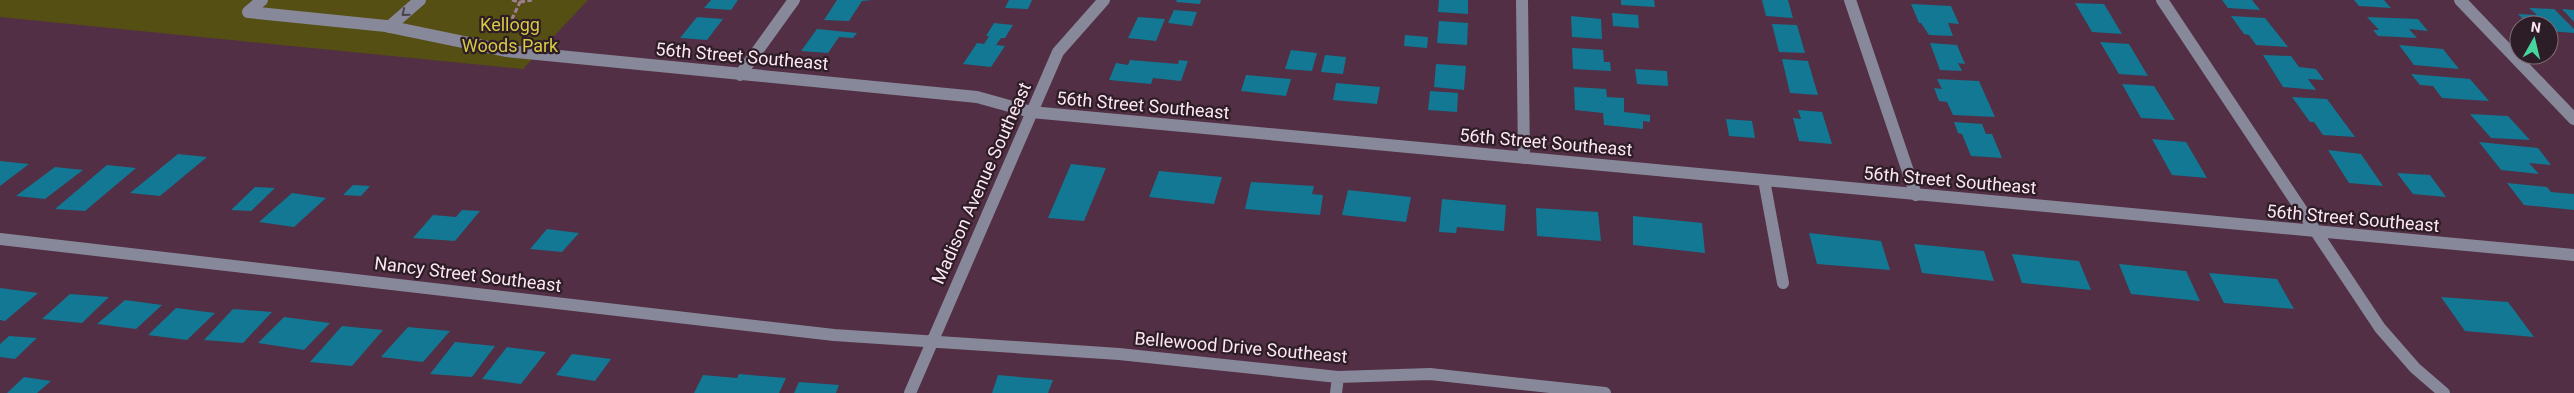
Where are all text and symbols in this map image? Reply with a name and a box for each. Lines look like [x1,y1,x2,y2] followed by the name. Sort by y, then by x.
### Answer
[402,8,411,16] one-way arrow
[462,14,559,56] park label: Kellogg Woods Park
[2509,15,2559,65] north arrow
[2530,19,2542,36] text: N
[655,38,830,74] street label: 56th Street Southeast
[927,79,1035,287] street label: Madison Avenue Southeast
[1056,87,1231,123] street label: 56th Street Southeast
[1459,124,1634,160] street label: 56th Street Southeast
[1863,162,2038,198] street label: 56th Street Southeast
[2266,200,2441,236] street label: 56th Street Southeast
[373,252,563,296] street label: Nancy Street Southeast
[1134,327,1349,367] street label: Bellewood Drive Southeast

